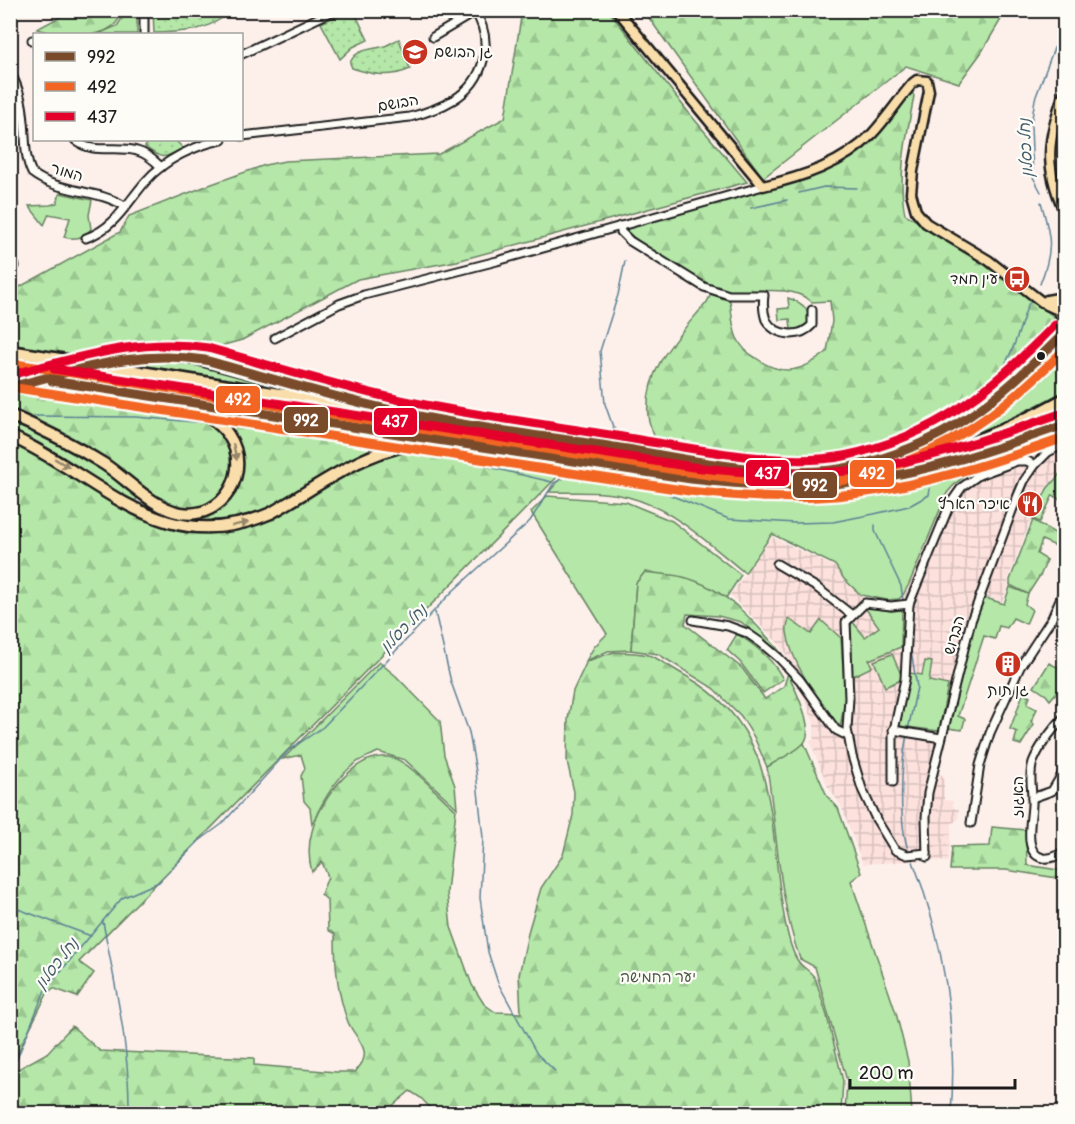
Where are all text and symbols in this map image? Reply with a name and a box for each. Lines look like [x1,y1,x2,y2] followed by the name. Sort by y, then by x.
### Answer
[33,33,243,141] legend
[400,37,430,67] school or university icon: גן הבושם
[434,43,493,62] place label: גן הבושם
[87,46,116,69] text: 992
[87,76,117,99] text: 492
[376,90,420,116] street label: הבושם
[87,106,117,129] text: 437
[1014,117,1038,178] water label: נחל כסלון
[48,159,85,186] street label: המור
[1002,264,1032,294] bus stop icon: עין חמד
[950,270,998,289] place label: עין חמד
[1035,350,1047,362] unlabelled marker
[215,385,261,414] line badge: 492
[225,390,251,410] text: 492
[283,406,329,434] line badge: 992
[373,407,418,436] line badge: 437
[293,411,319,431] text: 992
[382,412,409,432] text: 437
[231,443,240,462] one-way arrow
[54,458,70,469] one-way arrow
[745,459,790,487] line badge: 437
[849,459,895,488] line badge: 492
[755,464,782,484] text: 437
[859,464,885,484] text: 492
[792,471,838,499] line badge: 992
[802,476,828,496] text: 992
[1015,489,1045,519] restaurant icon: איכר הארץ
[938,495,1010,514] place label: איכר הארץ
[231,518,249,528] one-way arrow
[376,600,432,657] water label: נחל כסלון
[940,613,969,657] street label: הברוש
[993,649,1023,679] building icon: גן תות
[987,681,1029,700] place label: גן תות
[1009,776,1028,818] street label: האגוז
[31,933,84,993] water label: נחל כסלון
[620,968,696,987] park label: יער החמישה
[850,1052,1015,1090] scale bar
[859,1062,914,1085] text: 200 m

